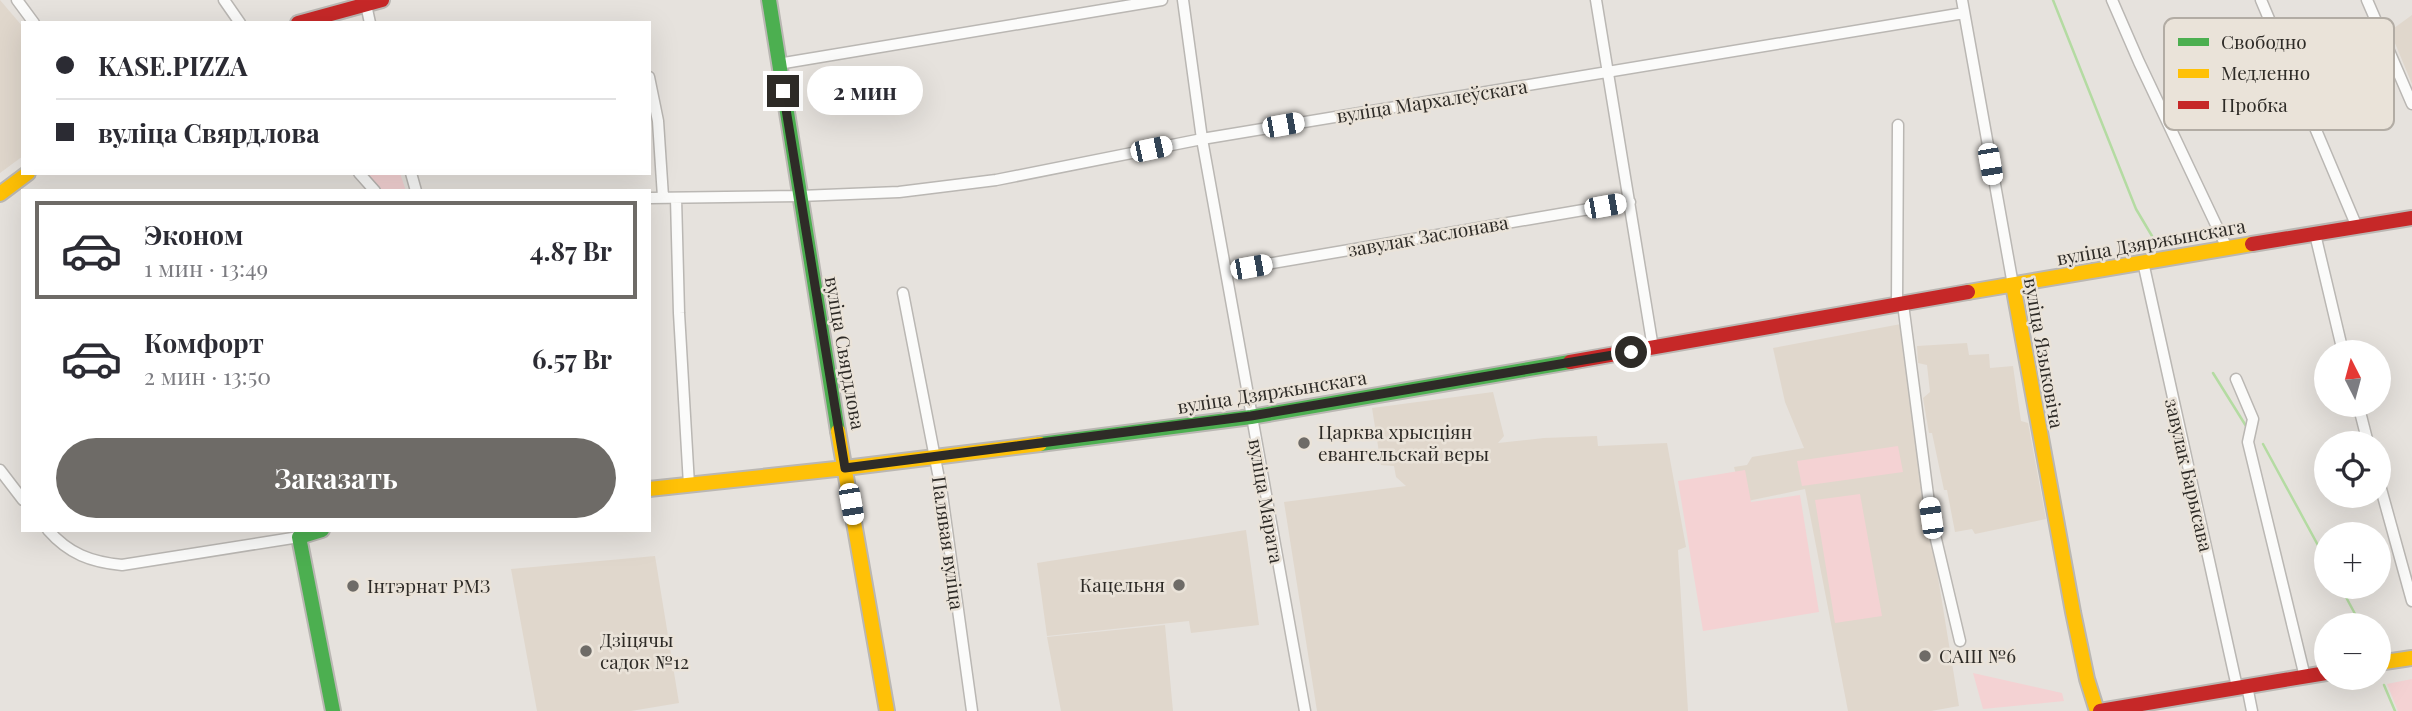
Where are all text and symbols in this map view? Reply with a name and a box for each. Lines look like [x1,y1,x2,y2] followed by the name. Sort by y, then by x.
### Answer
[2164,18,2394,130] legend
[2221,28,2307,54] text: Свободно
[98,48,248,83] text: KASE.PIZZA
[2221,59,2310,85] text: Медленно
[808,66,923,116] callout: 2 мин
[1334,72,1530,128] street label: вуліца Мархалеўскага
[767,75,799,107] route end
[833,75,897,106] text: 2 мин
[2221,91,2288,117] text: Пробка
[1261,111,1306,139] car
[98,115,320,150] text: вуліца Свярдлова
[1129,134,1174,164] car
[1977,141,2004,187] car
[1583,192,1628,220] car
[1346,208,1511,262] street label: завулак Заслонава
[2054,211,2248,270] street label: вуліца Дзяржынскага
[144,217,243,252] text: Эконом
[60,219,123,282] icon: car
[530,233,612,268] text: 4.87 Br
[144,252,268,283] text: 1 мин · 13:49
[1229,253,1274,281] car
[820,274,872,432] street label: вуліца Свярдлова
[2019,275,2071,431] street label: вуліца Языковіча
[144,325,264,360] text: Комфорт
[60,327,123,390] icon: car
[1615,336,1647,368] route start
[2314,340,2390,416] north arrow
[2314,340,2391,690] map controls
[532,341,612,376] text: 6.57 Br
[144,360,271,391] text: 2 мин · 13:50
[1175,363,1369,419] street label: вуліца Дзяржынскага
[2160,396,2220,554] street label: завулак Барысава
[1318,418,1489,466] place label: Царква хрысціян евангельскай веры
[2314,431,2391,508] button: locate
[1296,435,1312,451] marker: Царква хрысціян евангельскай веры
[1243,436,1291,566] street label: вуліца Марата
[56,438,616,518] button: Заказать
[927,474,971,612] street label: Палявая вуліца
[838,481,865,527] car
[1918,496,1945,540] car
[2314,522,2391,599] button: +
[1079,571,1165,597] place label: Кацельня
[367,572,491,598] place label: Інтэрнат РМЗ
[1171,577,1187,593] marker: Кацельня
[345,578,361,594] marker: Інтэрнат РМЗ
[2314,613,2391,690] button: −
[600,626,689,674] place label: Дзіцячы садок №12
[1939,642,2016,668] place label: САШ №6
[578,643,594,659] marker: Дзіцячы садок №12
[1917,648,1933,664] marker: САШ №6

